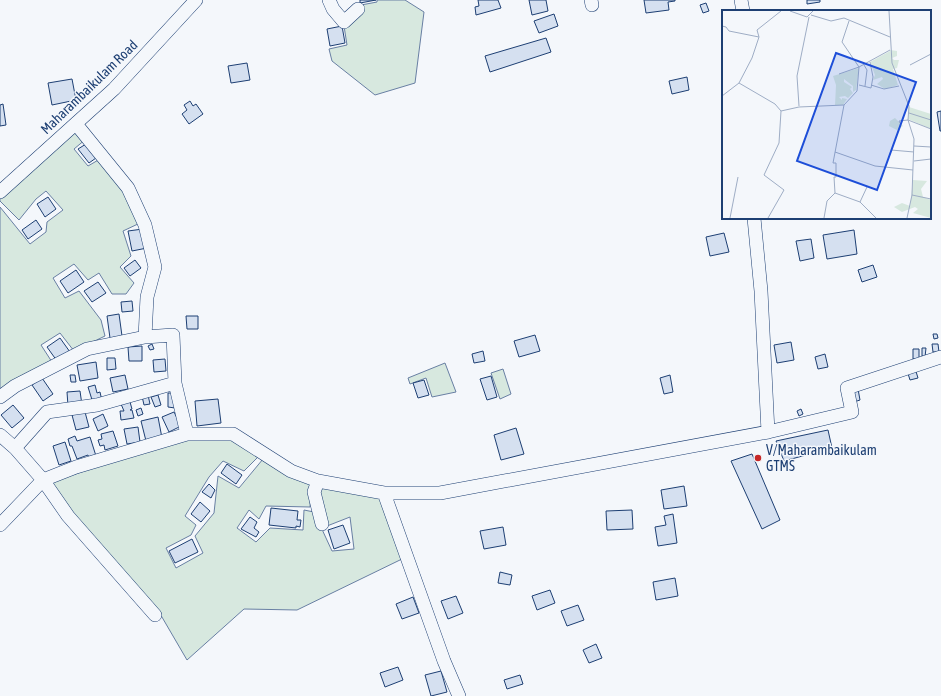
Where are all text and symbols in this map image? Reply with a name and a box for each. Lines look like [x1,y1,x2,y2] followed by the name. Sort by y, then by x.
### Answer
[722,10,931,219] inset map
[37,37,141,137] street label: Maharambaikulam Road
[766,442,877,474] place label: V/Maharambaikulam GTMS
[753,453,763,463] marker: V/Maharambaikulam GTMS

